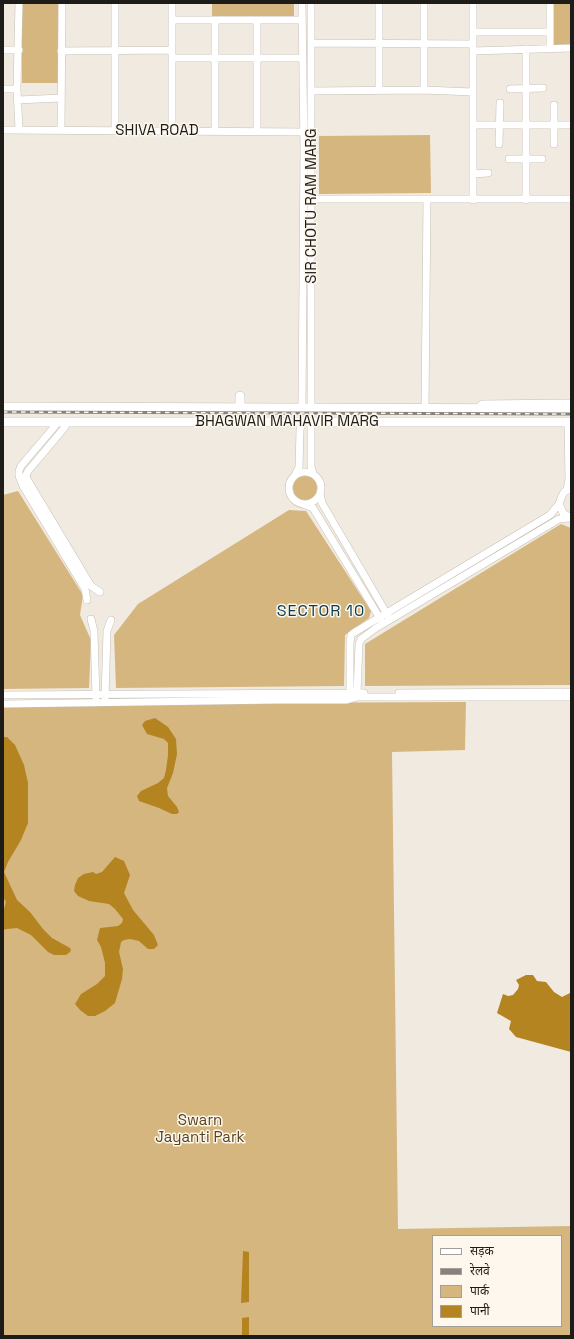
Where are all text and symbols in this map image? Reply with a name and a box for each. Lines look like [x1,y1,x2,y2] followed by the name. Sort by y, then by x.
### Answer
[115,122,199,140] street label: SHIVA ROAD
[303,128,321,284] street label: SIR CHOTU RAM MARG
[195,413,379,431] street label: BHAGWAN MAHAVIR MARG
[277,602,365,622] district label: SECTOR 10
[155,1112,245,1147] park label: Swarn Jayanti Park
[432,1235,562,1327] legend
[470,1243,494,1259] text: सड़क
[470,1263,490,1279] text: रेलवे
[470,1283,489,1299] text: पार्क
[470,1303,490,1319] text: पानी

